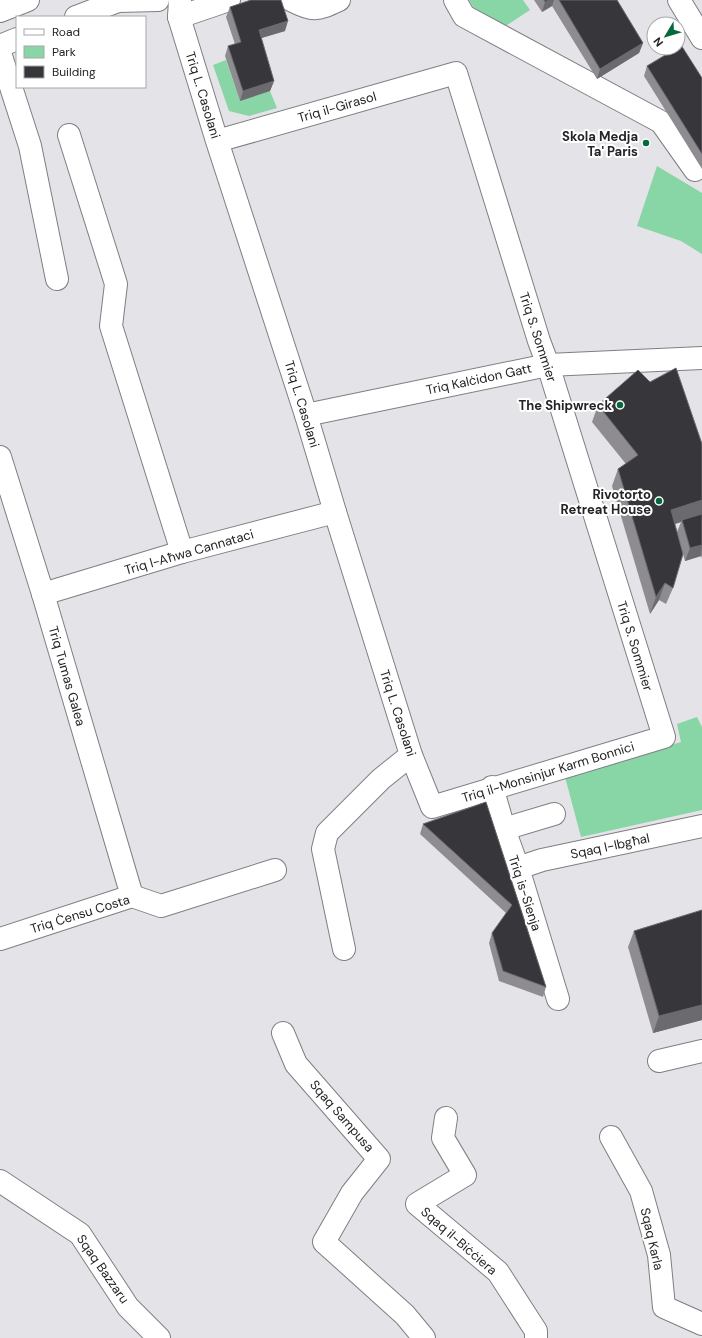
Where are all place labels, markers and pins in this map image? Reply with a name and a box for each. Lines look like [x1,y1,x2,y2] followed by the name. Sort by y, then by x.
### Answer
[562,128,638,160] place label: Skola Medja Ta' Paris
[641,138,651,148] marker: Skola Medja Ta' Paris
[518,397,612,414] place label: The Shipwreck
[615,400,625,410] marker: The Shipwreck
[561,486,651,518] place label: Rivotorto Retreat House
[654,496,664,506] marker: Rivotorto Retreat House

